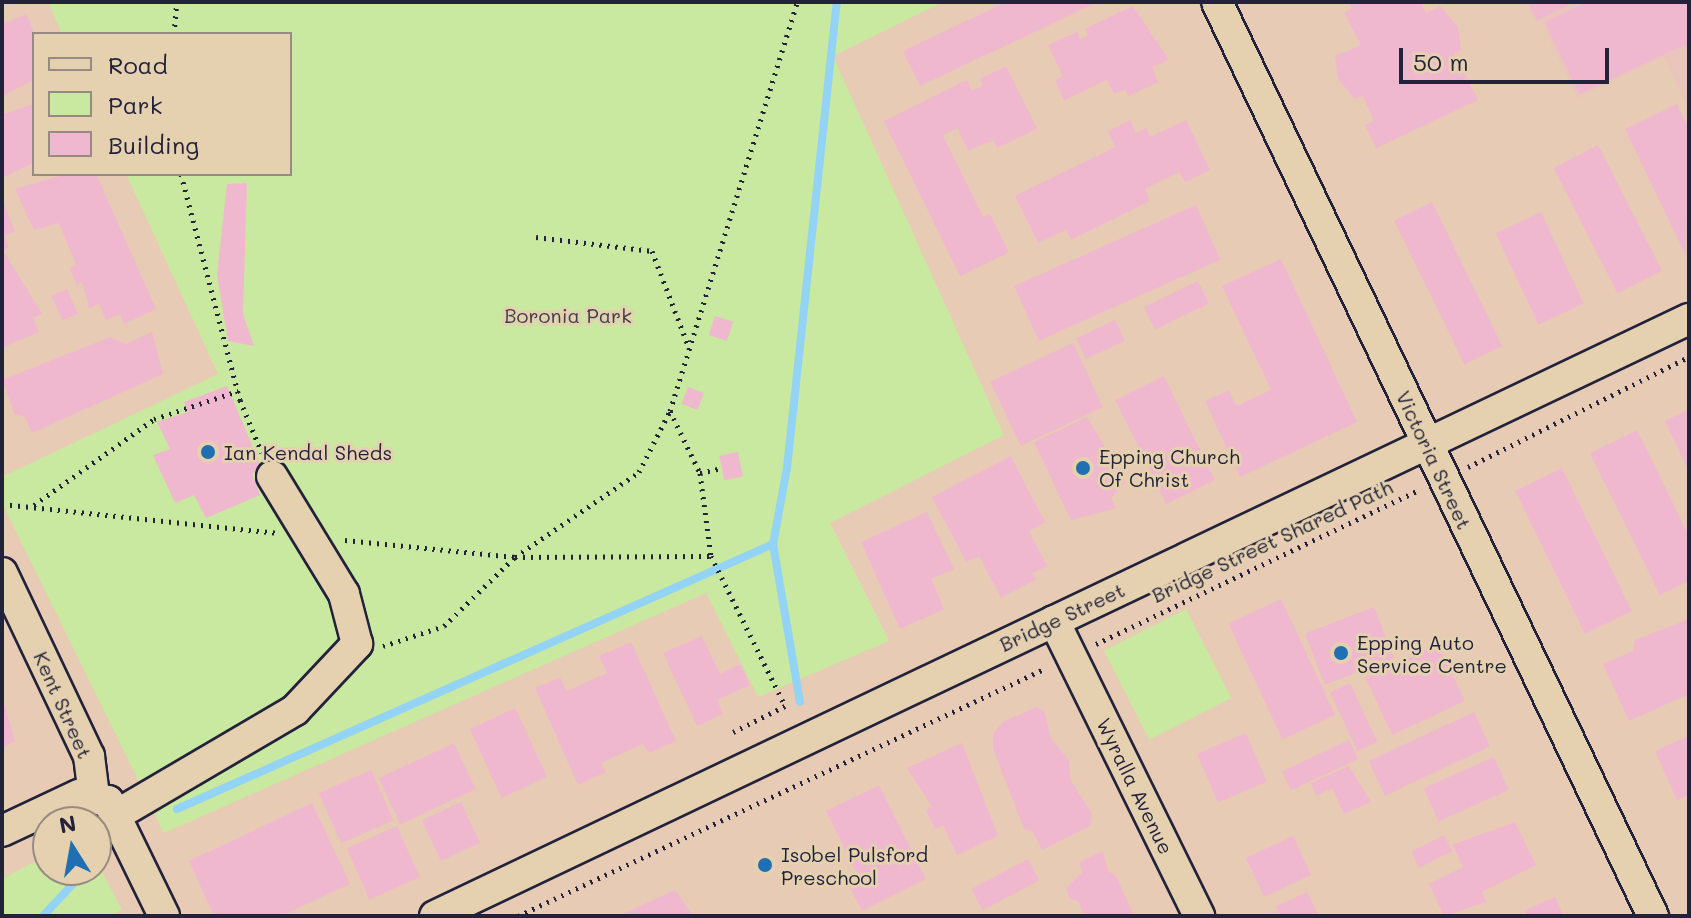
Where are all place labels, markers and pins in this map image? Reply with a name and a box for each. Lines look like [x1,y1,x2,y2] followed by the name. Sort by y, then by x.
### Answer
[224,440,392,464] place label: Ian Kendal Sheds
[199,443,217,461] marker: Ian Kendal Sheds
[1099,444,1240,491] place label: Epping Church Of Christ
[1074,459,1092,477] marker: Epping Church Of Christ
[1357,630,1507,677] place label: Epping Auto Service Centre
[1332,644,1350,662] marker: Epping Auto Service Centre
[781,842,928,889] place label: Isobel Pulsford Preschool
[756,856,774,874] marker: Isobel Pulsford Preschool

